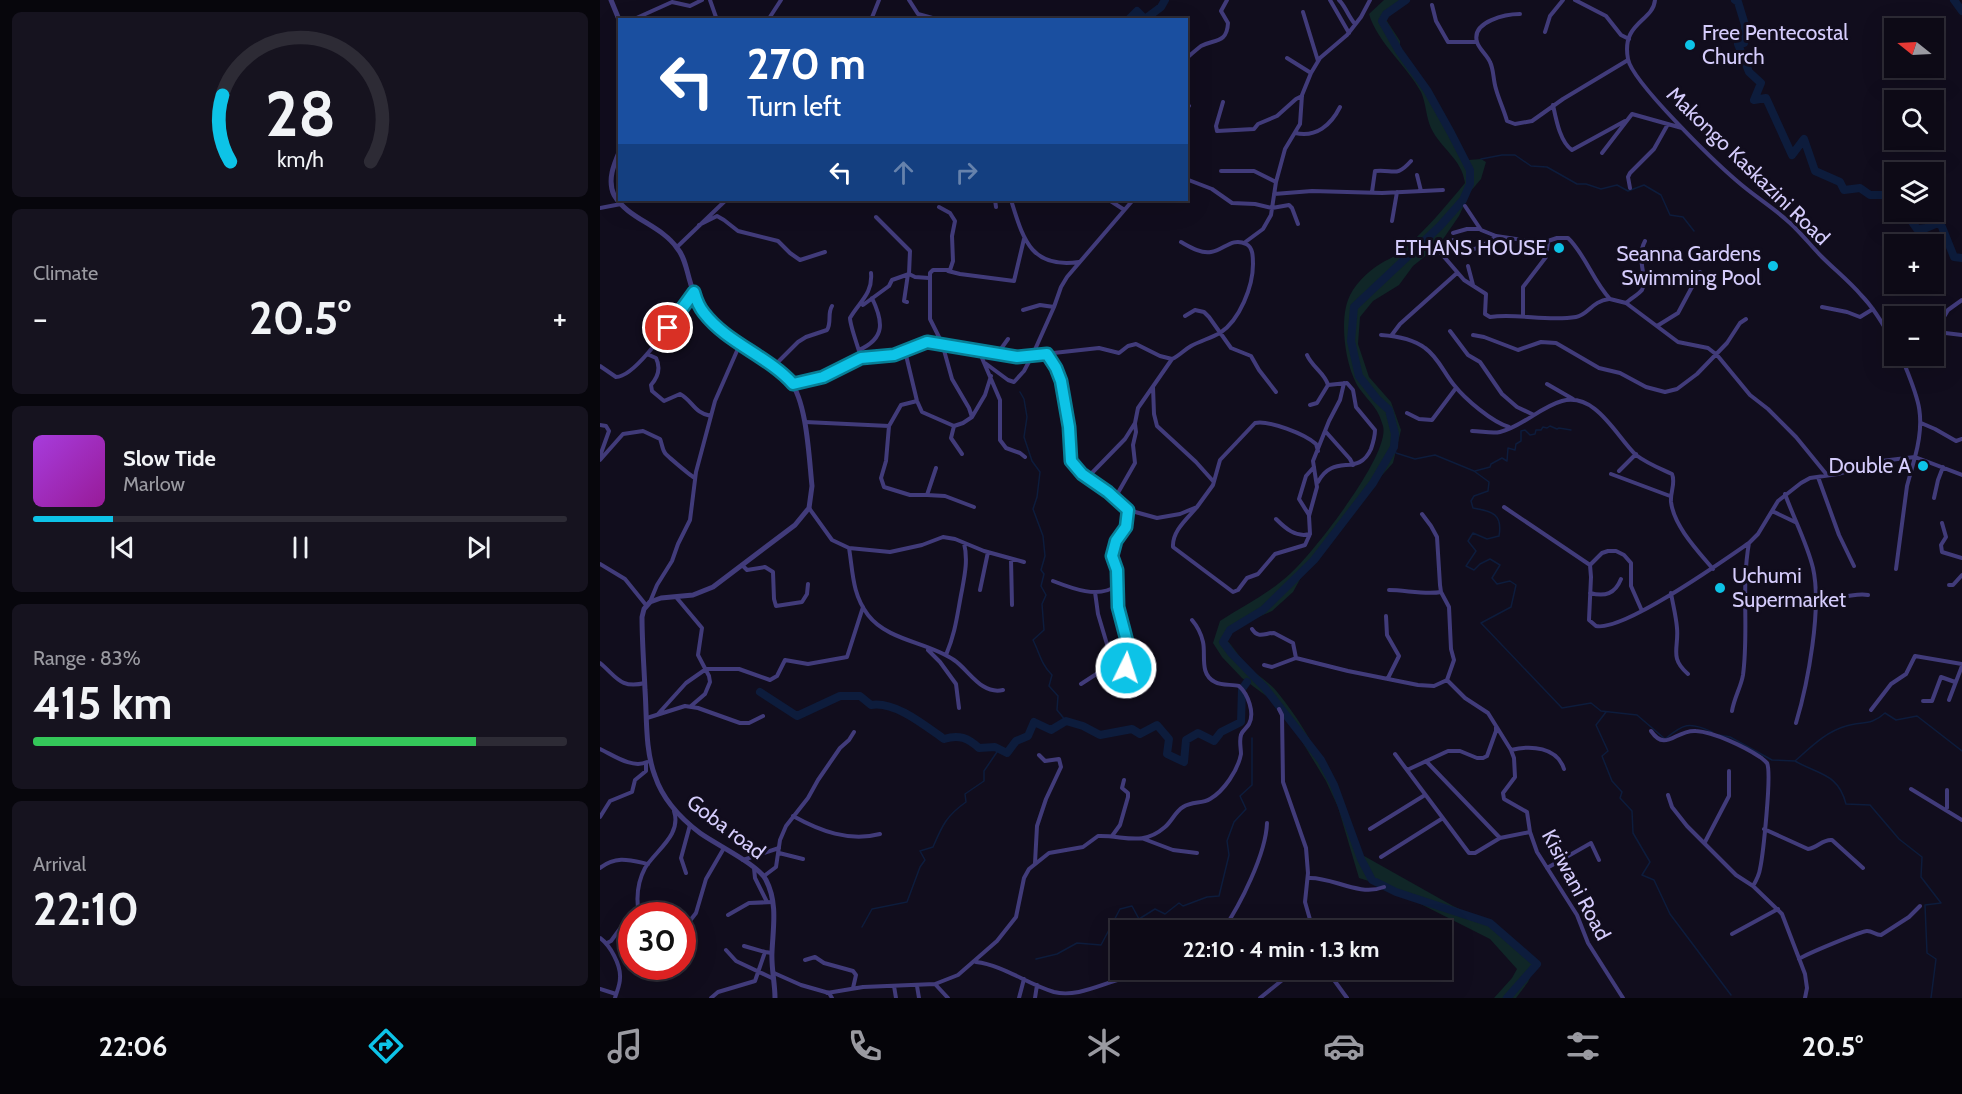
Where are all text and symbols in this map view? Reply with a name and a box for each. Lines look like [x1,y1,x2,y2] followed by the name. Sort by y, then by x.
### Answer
[1884,18,1944,78] north arrow
[1884,18,1944,366] map controls
[1702,20,1848,69] place label: Free Pentecostal Church
[747,38,866,90] text: 270 m
[1683,38,1697,52] marker: Free Pentecostal Church
[648,42,726,120] icon: left
[265,76,335,152] text: 28
[1662,81,1835,250] street label: Makongo Kaskazini Road
[747,90,841,123] text: Turn left
[1884,90,1944,150] button: search
[277,146,323,172] text: km/h
[824,156,857,189] icon: left
[887,156,920,189] icon: ahead
[950,156,983,189] icon: right
[1884,162,1944,222] button: layers
[1884,234,1944,294] button: +
[1395,235,1547,260] place label: ETHANS HOUSE
[1552,241,1566,255] marker: ETHANS HOUSE
[1616,241,1761,290] place label: Seanna Gardens Swimming Pool
[1766,259,1780,273] marker: Seanna Gardens Swimming Pool
[33,261,98,285] text: Climate
[249,291,351,345] text: 20.5°
[33,298,48,338] text: −
[552,298,567,338] text: +
[642,302,693,353] pin
[1884,306,1944,366] button: −
[651,311,684,344] icon: arrive
[123,445,216,472] text: Slow Tide
[1828,453,1911,478] place label: Double A
[1916,459,1930,473] marker: Double A
[123,472,185,496] text: Marlow
[106,531,139,564] icon: previous
[284,531,317,564] icon: pause
[462,531,495,564] icon: next
[1732,563,1846,612] place label: Uchumi Supermarket
[1713,581,1727,595] marker: Uchumi Supermarket
[1094,636,1158,700] position arrow
[33,646,141,670] text: Range · 83%
[33,676,172,730] text: 415 km
[682,789,770,864] street label: Goba road
[1537,825,1616,944] street label: Kisiwani Road
[33,852,86,876] text: Arrival
[33,882,139,936] text: 22:10
[618,902,696,980] speed limit sign: 30
[1183,936,1379,963] text: 22:10 · 4 min · 1.3 km
[365,1025,407,1067] icon: directions
[604,1025,646,1067] icon: music
[844,1025,886,1067] icon: phone
[1083,1025,1125,1067] icon: climate
[1323,1025,1365,1067] icon: car
[1562,1025,1604,1067] icon: filters
[99,1030,168,1063] text: 22:06
[1802,1030,1863,1063] text: 20.5°

